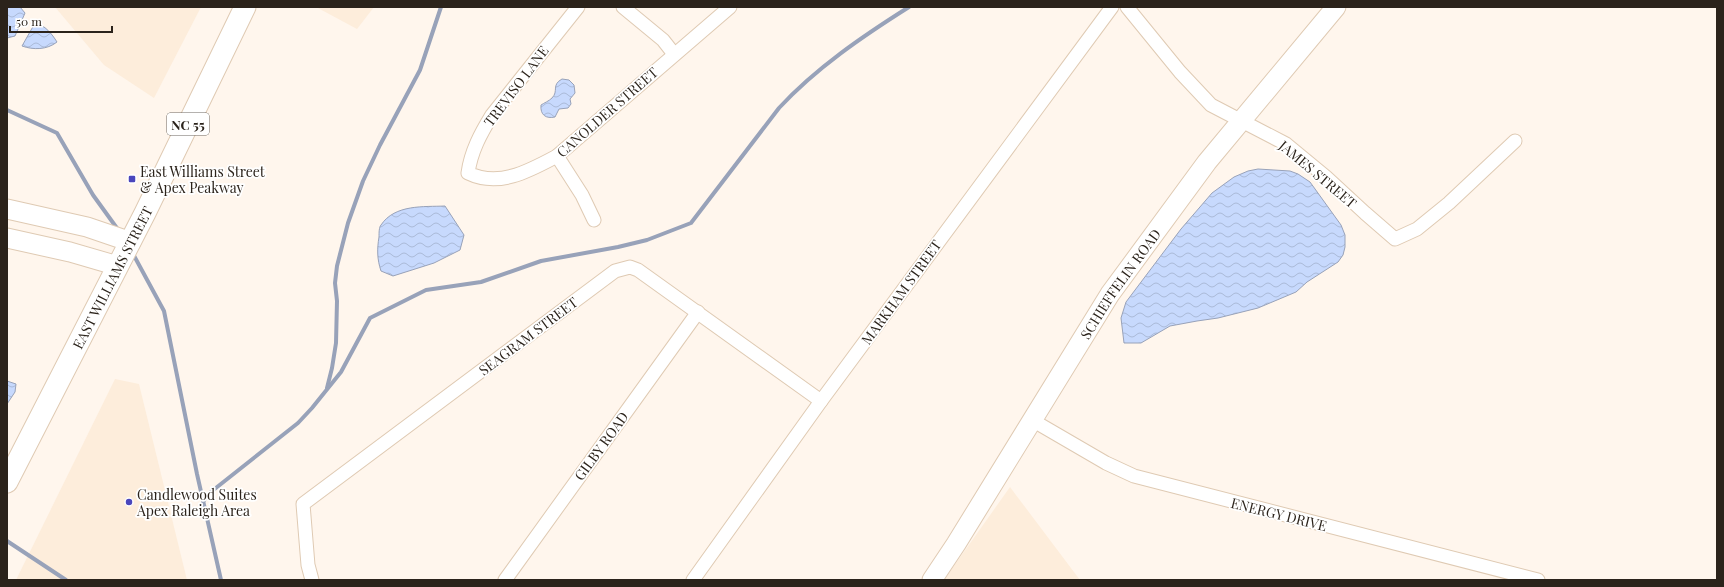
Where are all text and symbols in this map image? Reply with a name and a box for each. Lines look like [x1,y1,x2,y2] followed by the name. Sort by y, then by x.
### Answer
[10,8,112,34] scale bar
[16,13,42,29] text: 50 m
[479,42,553,130] street label: TREVISO LANE
[552,62,662,161] street label: CANOLDER STREET
[167,113,209,135] road number: NC 55
[1274,135,1361,212] street label: JAMES STREET
[140,162,266,197] place label: East Williams Street & Apex Peakway
[127,174,137,184] marker: East Williams Street & Apex Peakway
[68,203,157,352] street label: EAST WILLIAMS STREET
[1075,225,1164,342] street label: SCHIEFFELIN ROAD
[857,236,946,348] street label: MARKHAM STREET
[475,292,581,379] street label: SEAGRAM STREET
[570,408,632,484] street label: GILBY ROAD
[136,485,257,520] place label: Candlewood Suites Apex Raleigh Area
[1229,493,1329,535] street label: ENERGY DRIVE
[124,497,134,507] marker: Candlewood Suites Apex Raleigh Area

